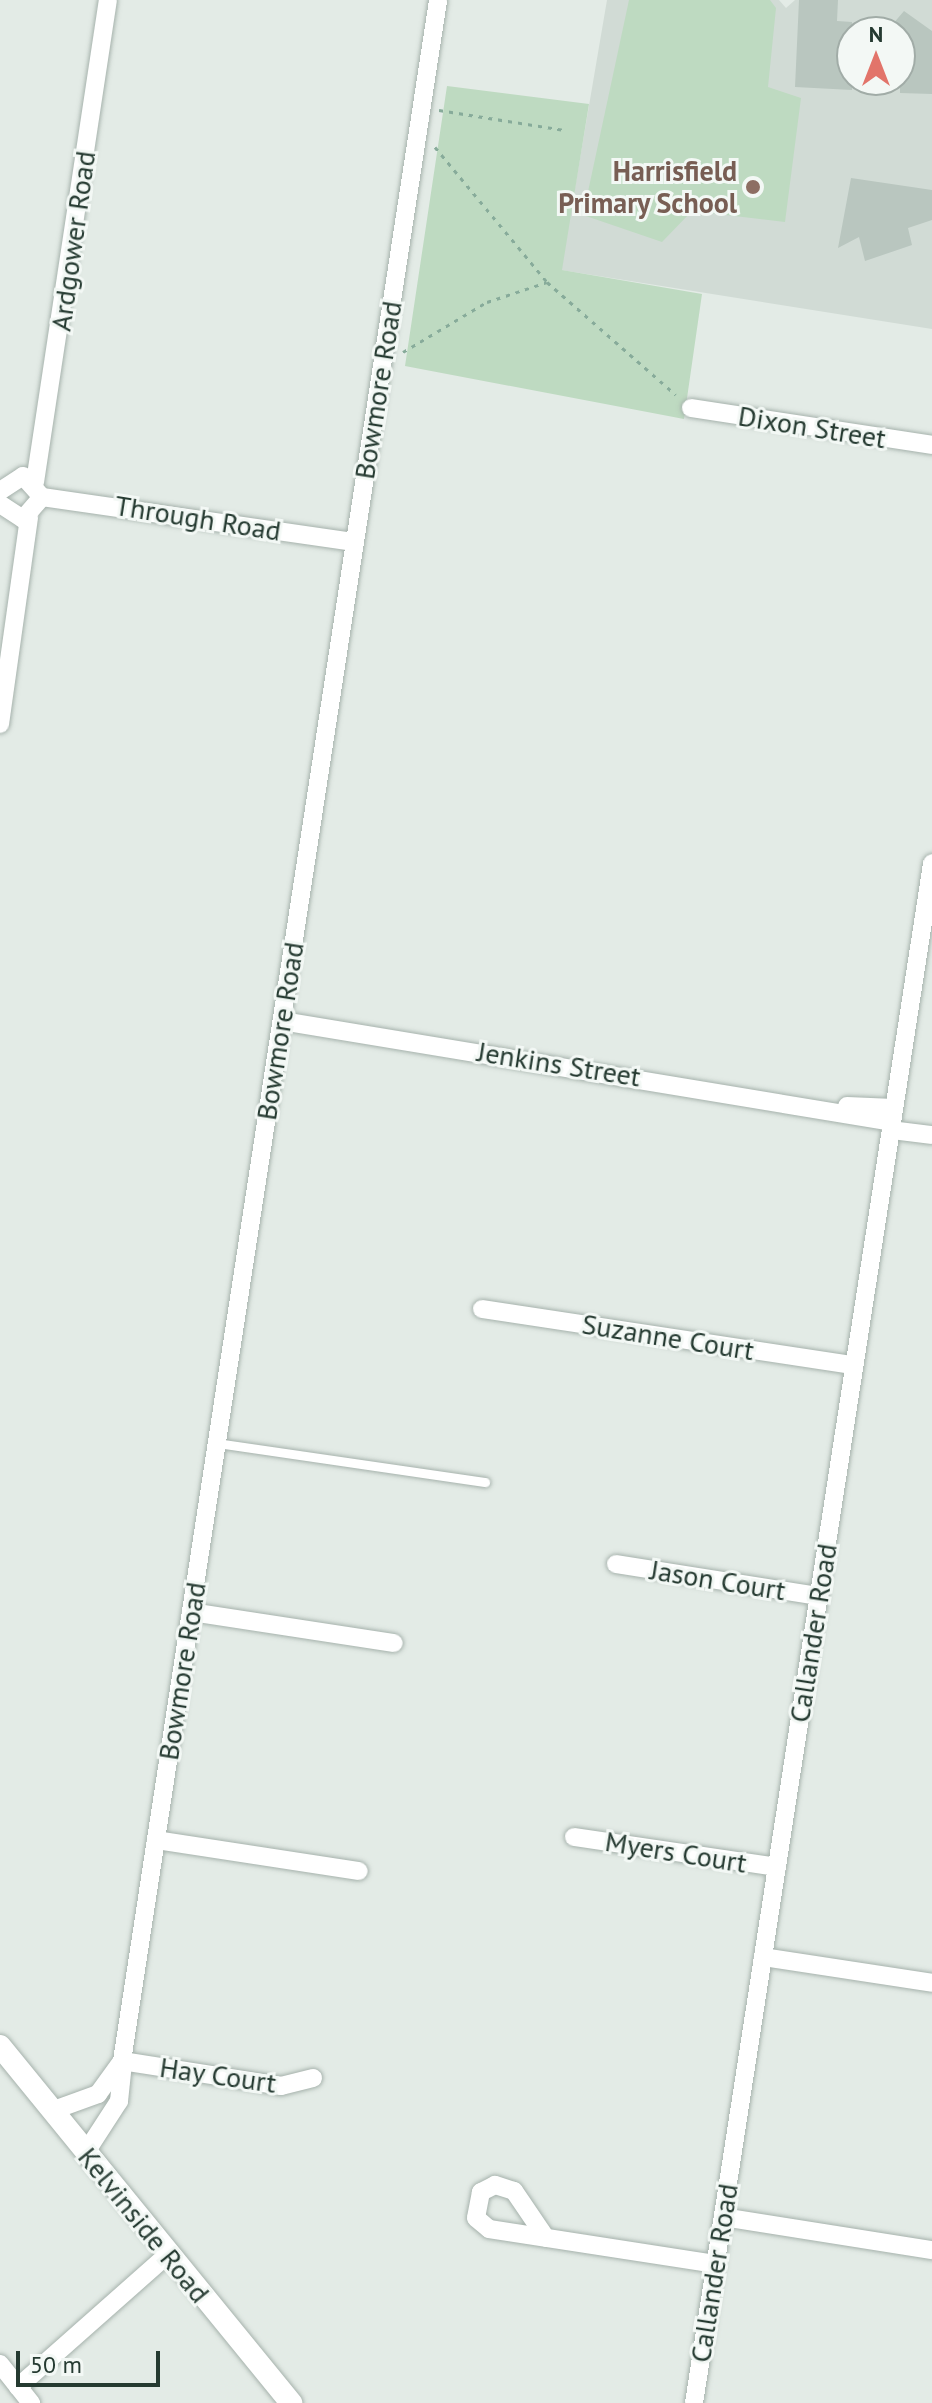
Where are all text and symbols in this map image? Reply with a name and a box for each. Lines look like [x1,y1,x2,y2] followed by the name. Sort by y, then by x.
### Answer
[836,16,916,96] north arrow
[869,20,883,48] text: N
[44,149,102,333] street label: Ardgower Road
[557,154,737,220] place label: Harrisfield Primary School
[744,178,762,196] marker: Harrisfield Primary School
[347,299,409,481] street label: Bowmore Road
[736,399,888,455] street label: Dixon Street
[113,488,283,548] street label: Through Road
[249,940,311,1122] street label: Bowmore Road
[475,1035,643,1093] street label: Jenkins Street
[580,1307,756,1367] street label: Suzanne Court
[782,1541,844,1725] street label: Callander Road
[648,1553,788,1607] street label: Jason Court
[151,1580,213,1762] street label: Bowmore Road
[603,1824,749,1880] street label: Myers Court
[157,2050,279,2100] street label: Hay Court
[71,2141,217,2309] street label: Kelvinside Road
[683,2181,745,2365] street label: Callander Road
[20,2335,164,2385] scale bar
[30,2349,82,2380] text: 50 m

